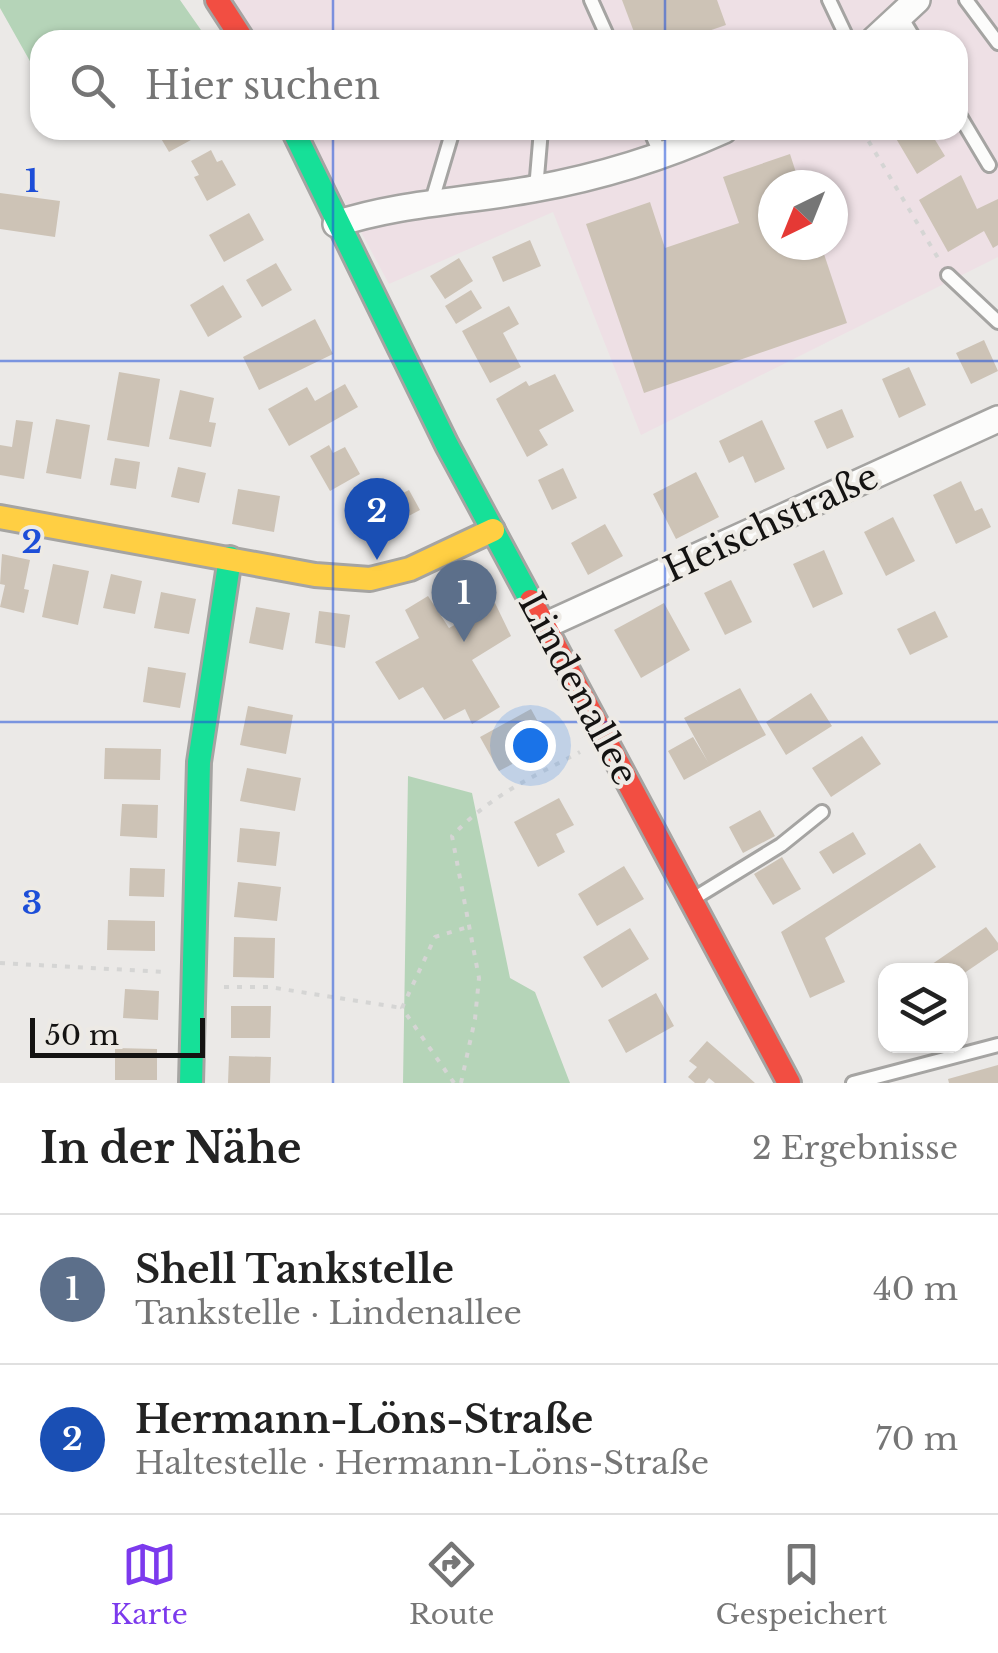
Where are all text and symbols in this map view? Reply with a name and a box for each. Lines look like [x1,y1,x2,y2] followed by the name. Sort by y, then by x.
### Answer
[30,30,968,140] search box
[65,58,120,113] icon: search
[145,62,380,109] text: Hier suchen
[25,161,39,201] text: 1
[758,170,848,260] north arrow
[657,454,885,591] street label: Heischstraße
[344,478,410,560] pin: 2
[22,522,42,562] text: 2
[432,560,496,642] pin: 1
[510,585,647,792] street label: Lindenallee
[505,720,556,771] your location
[22,883,42,923] text: 3
[878,963,968,1053] map controls
[878,963,968,1053] button: layers
[30,1013,205,1058] scale bar
[45,1018,119,1053] text: 50 m
[40,1122,302,1174] text: In der Nähe
[752,1128,958,1168] text: 2 Ergebnisse
[135,1246,454,1293] text: Shell Tankstelle
[66,1269,79,1309] text: 1
[873,1269,958,1309] text: 40 m
[135,1293,522,1333] text: Tankstelle · Lindenallee
[135,1396,593,1443] text: Hermann-Löns-Straße
[62,1419,83,1459] text: 2
[876,1419,958,1459] text: 70 m
[135,1443,709,1483] text: Haltestelle · Hermann-Löns-Straße
[111,1537,188,1632] tab: Karte
[409,1537,494,1632] tab: Route
[715,1537,887,1632] tab: Gespeichert

